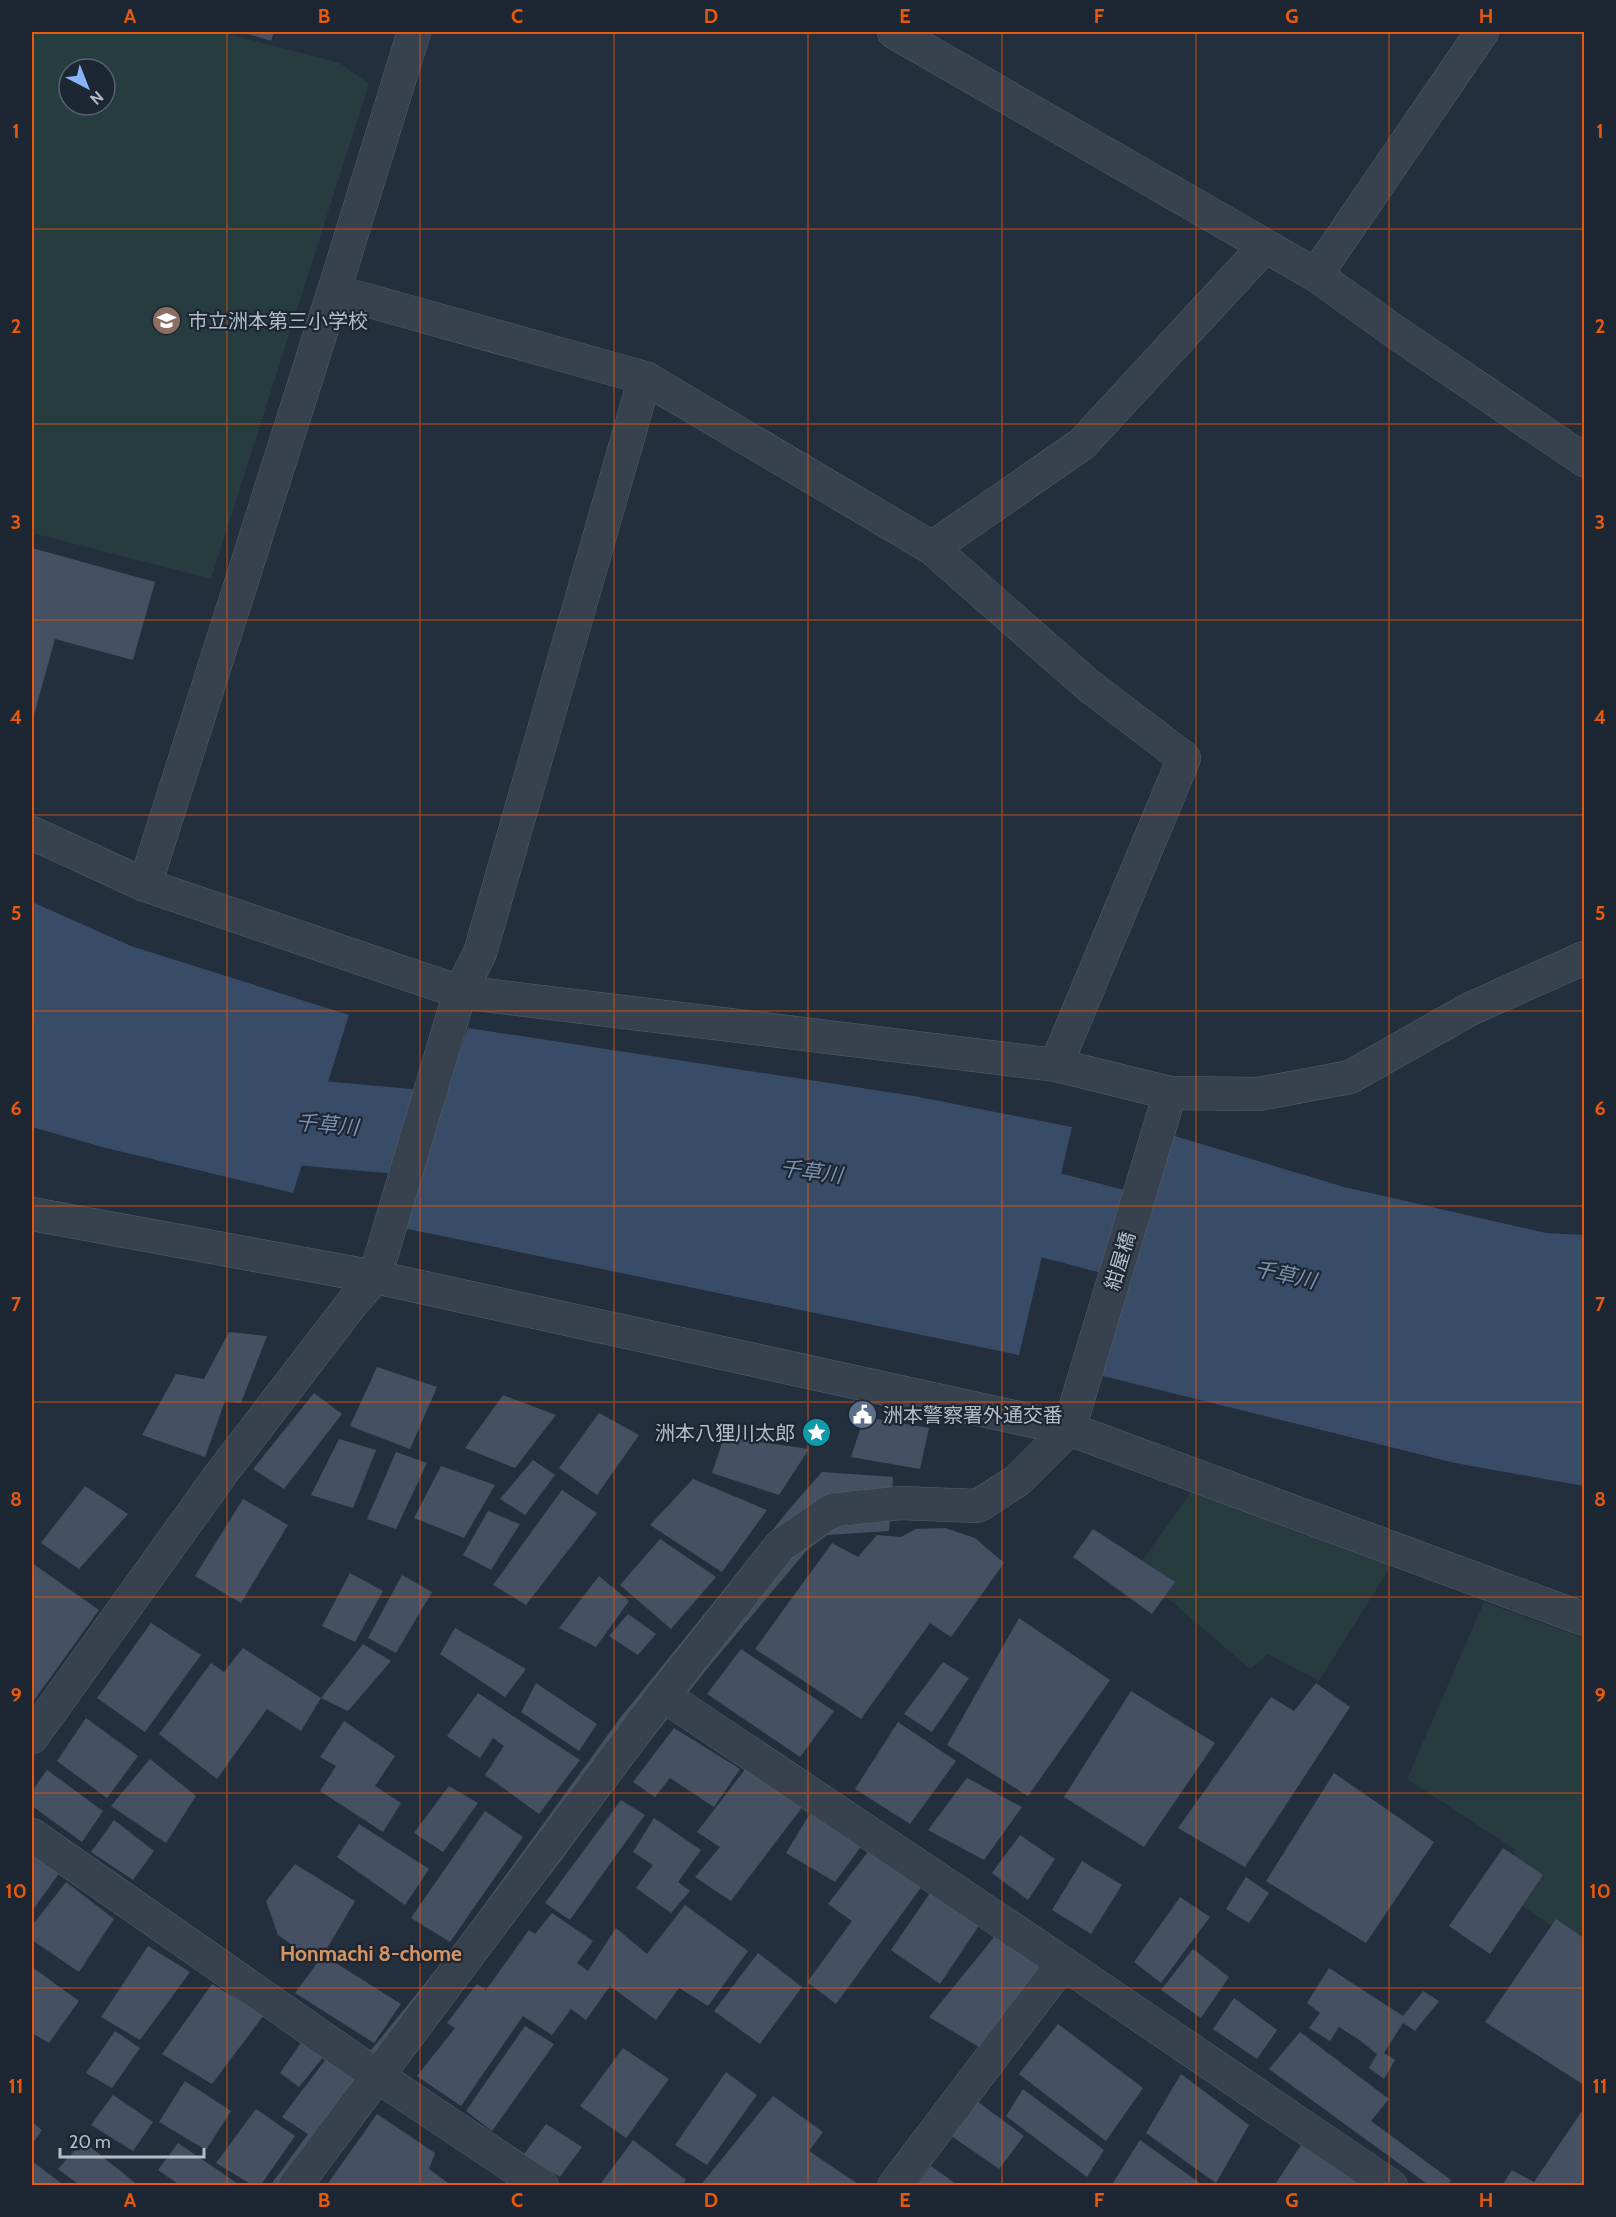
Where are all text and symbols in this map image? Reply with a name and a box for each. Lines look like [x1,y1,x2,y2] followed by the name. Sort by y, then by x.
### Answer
[124,4,137,28] text: A
[318,4,330,28] text: B
[511,4,523,28] text: C
[704,4,718,28] text: D
[899,4,911,28] text: E
[1094,4,1105,28] text: F
[1285,4,1299,28] text: G
[1479,4,1493,28] text: H
[57,57,117,117] north arrow
[86,87,107,109] text: N
[12,119,20,143] text: 1
[1596,119,1604,143] text: 1
[151,305,183,337] school or university icon: 市立洲本第三小学校
[188,309,368,333] place label: 市立洲本第三小学校
[11,314,21,338] text: 2
[1595,314,1605,338] text: 2
[11,510,21,534] text: 3
[1595,510,1605,534] text: 3
[10,705,22,729] text: 4
[1594,705,1606,729] text: 4
[11,901,21,925] text: 5
[1595,901,1605,925] text: 5
[10,1096,22,1120] text: 6
[1594,1096,1606,1120] text: 6
[295,1109,362,1140] water label: 千草川
[778,1155,846,1188] water label: 千草川
[1100,1229,1140,1293] street label: 紺屋橋
[1252,1256,1320,1294] water label: 千草川
[11,1292,22,1316] text: 7
[1595,1292,1606,1316] text: 7
[846,1399,878,1431] public building icon: 洲本警察署外通交番
[883,1403,1063,1427] place label: 洲本警察署外通交番
[800,1417,832,1449] place icon: 洲本八狸川太郎
[655,1421,795,1445] place label: 洲本八狸川太郎
[10,1487,22,1511] text: 8
[1594,1487,1606,1511] text: 8
[10,1683,22,1707] text: 9
[1594,1683,1606,1707] text: 9
[5,1879,27,1903] text: 10
[1589,1879,1611,1903] text: 10
[280,1941,462,1966] district label: Honmachi 8-chome
[9,2074,23,2098] text: 11
[1593,2074,1607,2098] text: 11
[60,2121,204,2159] scale bar
[69,2131,111,2153] text: 20 m
[124,2188,137,2212] text: A
[318,2188,330,2212] text: B
[511,2188,523,2212] text: C
[704,2188,718,2212] text: D
[899,2188,911,2212] text: E
[1094,2188,1105,2212] text: F
[1285,2188,1299,2212] text: G
[1479,2188,1493,2212] text: H

